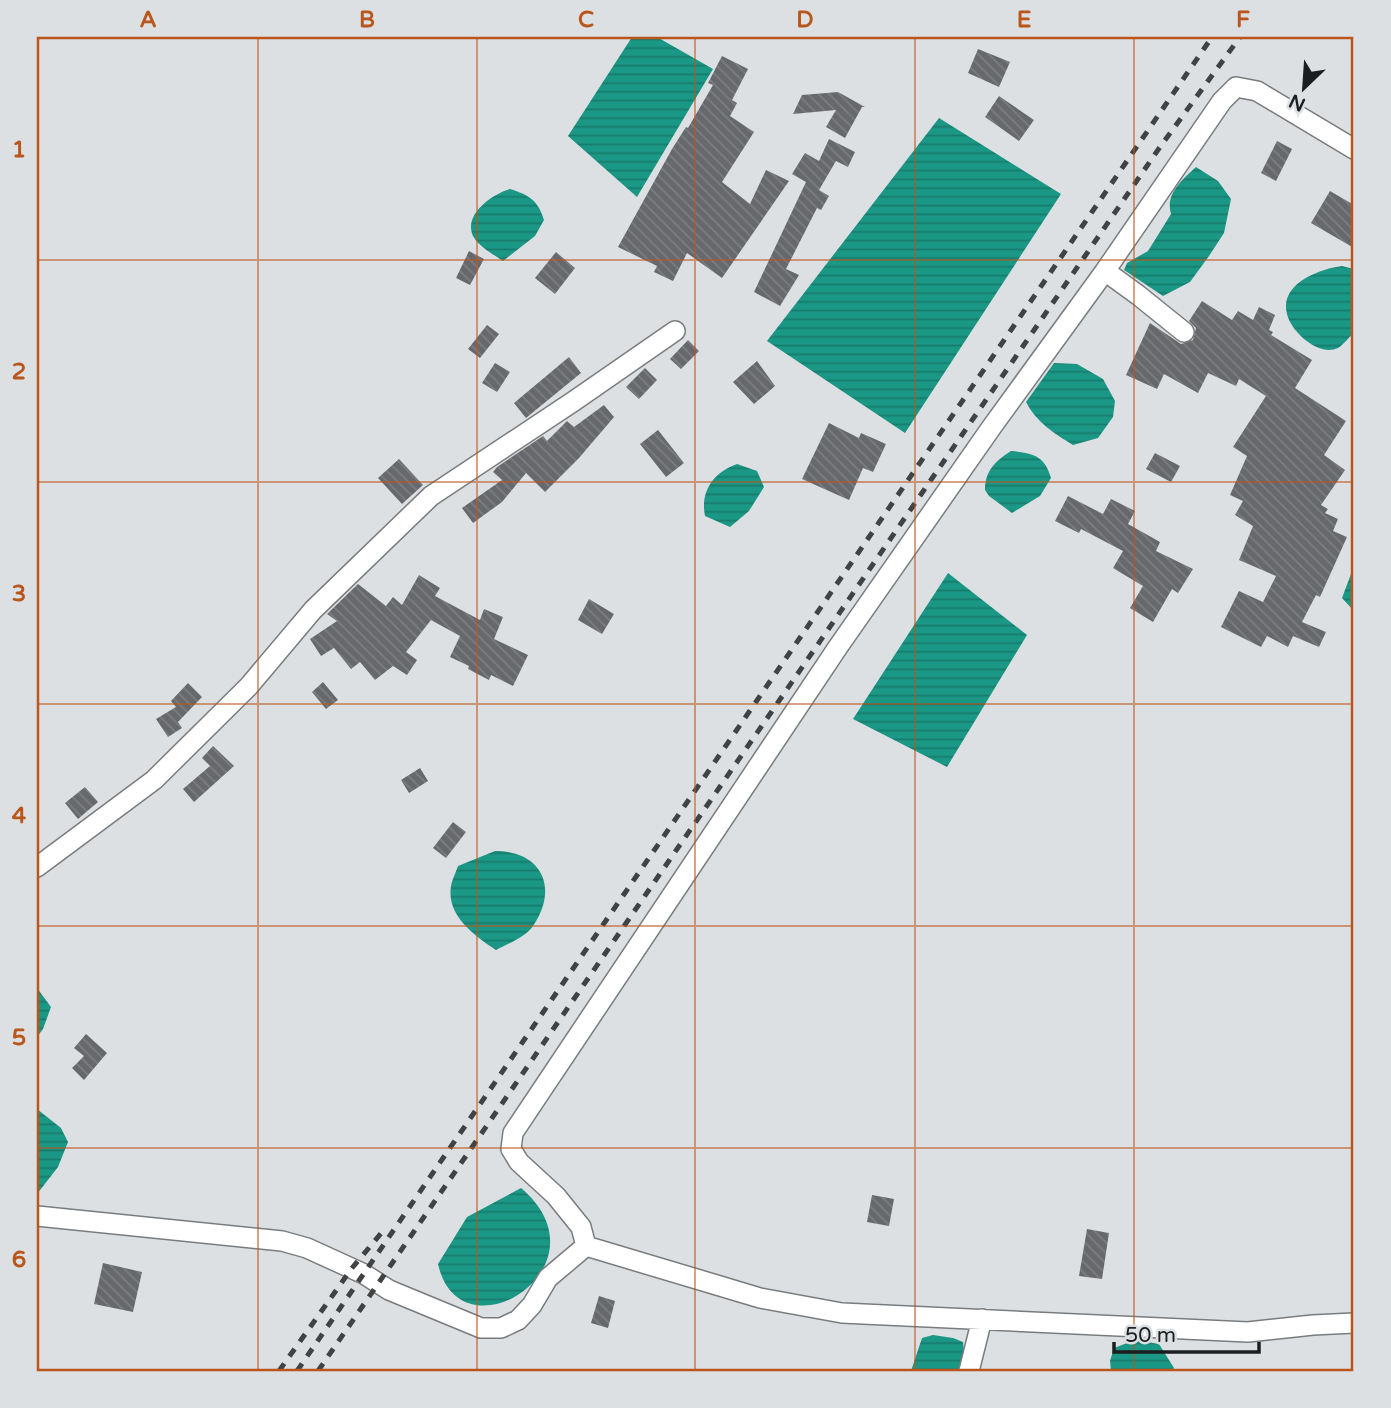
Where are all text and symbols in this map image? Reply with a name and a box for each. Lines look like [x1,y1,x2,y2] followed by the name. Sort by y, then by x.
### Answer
[139,6,157,34] text: A
[359,6,375,34] text: B
[578,6,594,34] text: C
[796,6,814,34] text: D
[1017,6,1031,34] text: E
[1236,6,1250,34] text: F
[1268,52,1338,122] north arrow
[1286,89,1309,116] text: N
[12,136,26,164] text: 1
[12,358,26,386] text: 2
[12,580,26,608] text: 3
[12,802,27,830] text: 4
[12,1024,26,1052] text: 5
[12,1246,26,1274] text: 6
[1114,1310,1260,1354] scale bar
[1125,1323,1176,1348] text: 50 m

